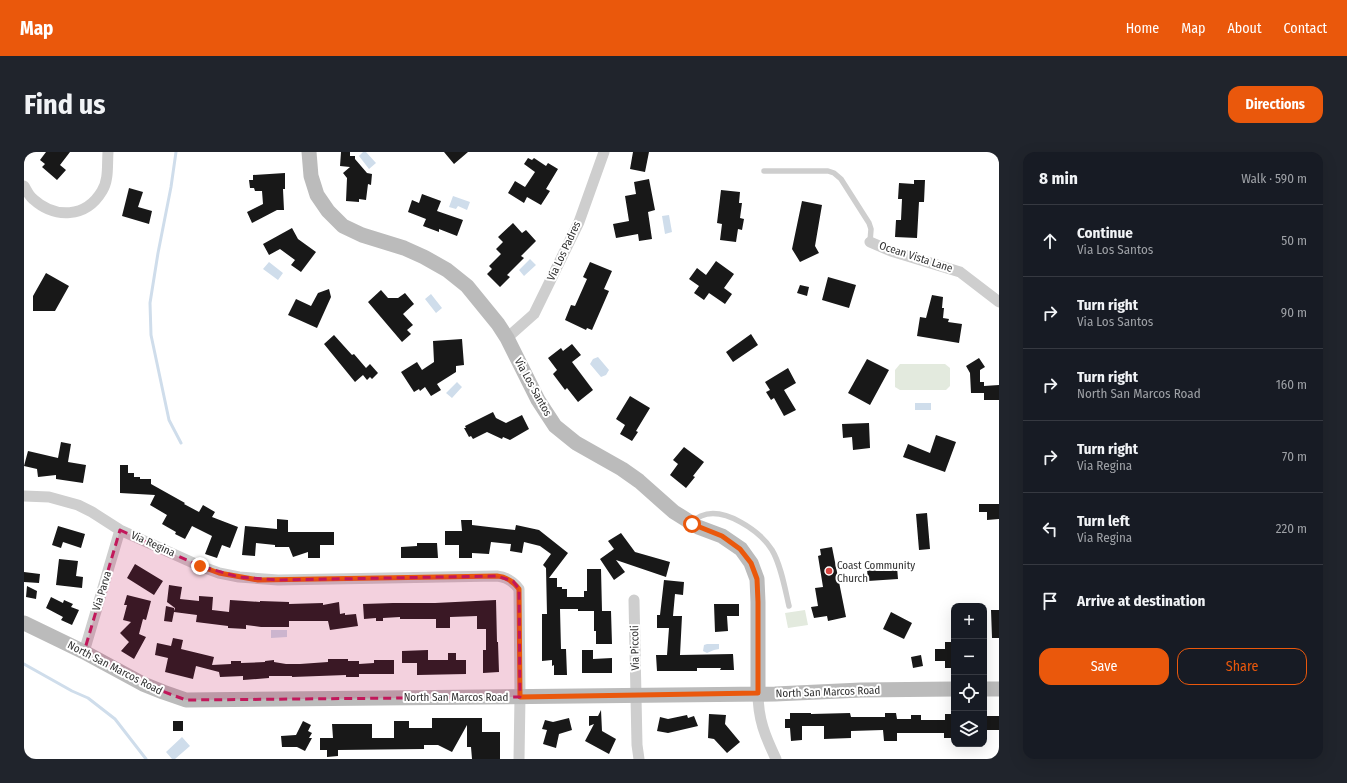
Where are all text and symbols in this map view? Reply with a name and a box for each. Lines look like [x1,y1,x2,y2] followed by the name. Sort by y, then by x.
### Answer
[20,17,53,40] text: Map
[1126,20,1159,37] text: Home
[1181,20,1205,37] text: Map
[1227,20,1262,37] text: About
[1284,20,1327,37] text: Contact
[1228,86,1323,123] button: Directions
[24,88,106,121] text: Find us
[1039,168,1078,189] text: 8 min
[1241,171,1307,186] text: Walk · 590 m
[545,219,584,283] street label: Via Los Padres
[1077,224,1133,242] text: Continue
[1039,230,1061,252] icon: ahead
[1281,233,1307,248] text: 50 m
[878,239,954,275] street label: Ocean Vista Lane
[1077,242,1153,257] text: Via Los Santos
[1077,296,1138,314] text: Turn right
[1039,302,1061,324] icon: right
[1281,305,1307,320] text: 90 m
[1077,314,1153,329] text: Via Los Santos
[512,356,554,419] street label: Via Los Santos
[1077,368,1138,386] text: Turn right
[1039,374,1061,396] icon: right
[1276,377,1307,392] text: 160 m
[1077,386,1201,401] text: North San Marcos Road
[1077,440,1138,458] text: Turn right
[1039,446,1061,468] icon: right
[1282,449,1307,464] text: 70 m
[1077,458,1132,473] text: Via Regina
[1077,512,1130,530] text: Turn left
[683,515,701,533] route start
[1039,518,1061,540] icon: left
[1276,521,1307,536] text: 220 m
[129,529,177,559] street label: Via Regina
[1077,530,1132,545] text: Via Regina
[191,557,209,575] route end
[837,559,915,585] place label: Coast Community Church
[824,566,834,576] marker: Coast Community Church
[90,570,114,612] street label: Via Parva
[1039,590,1061,612] icon: arrive
[1077,592,1205,610] text: Arrive at destination
[951,603,987,747] map controls
[951,603,987,639] button: +
[628,625,642,671] street label: Via Piccoli
[65,638,165,698] street label: North San Marcos Road
[951,639,987,675] button: −
[1039,648,1169,685] button: Save
[1177,648,1307,685] button: Share
[951,675,987,711] button: locate
[775,684,881,700] street label: North San Marcos Road
[404,691,508,704] street label: North San Marcos Road
[951,711,987,747] button: layers

